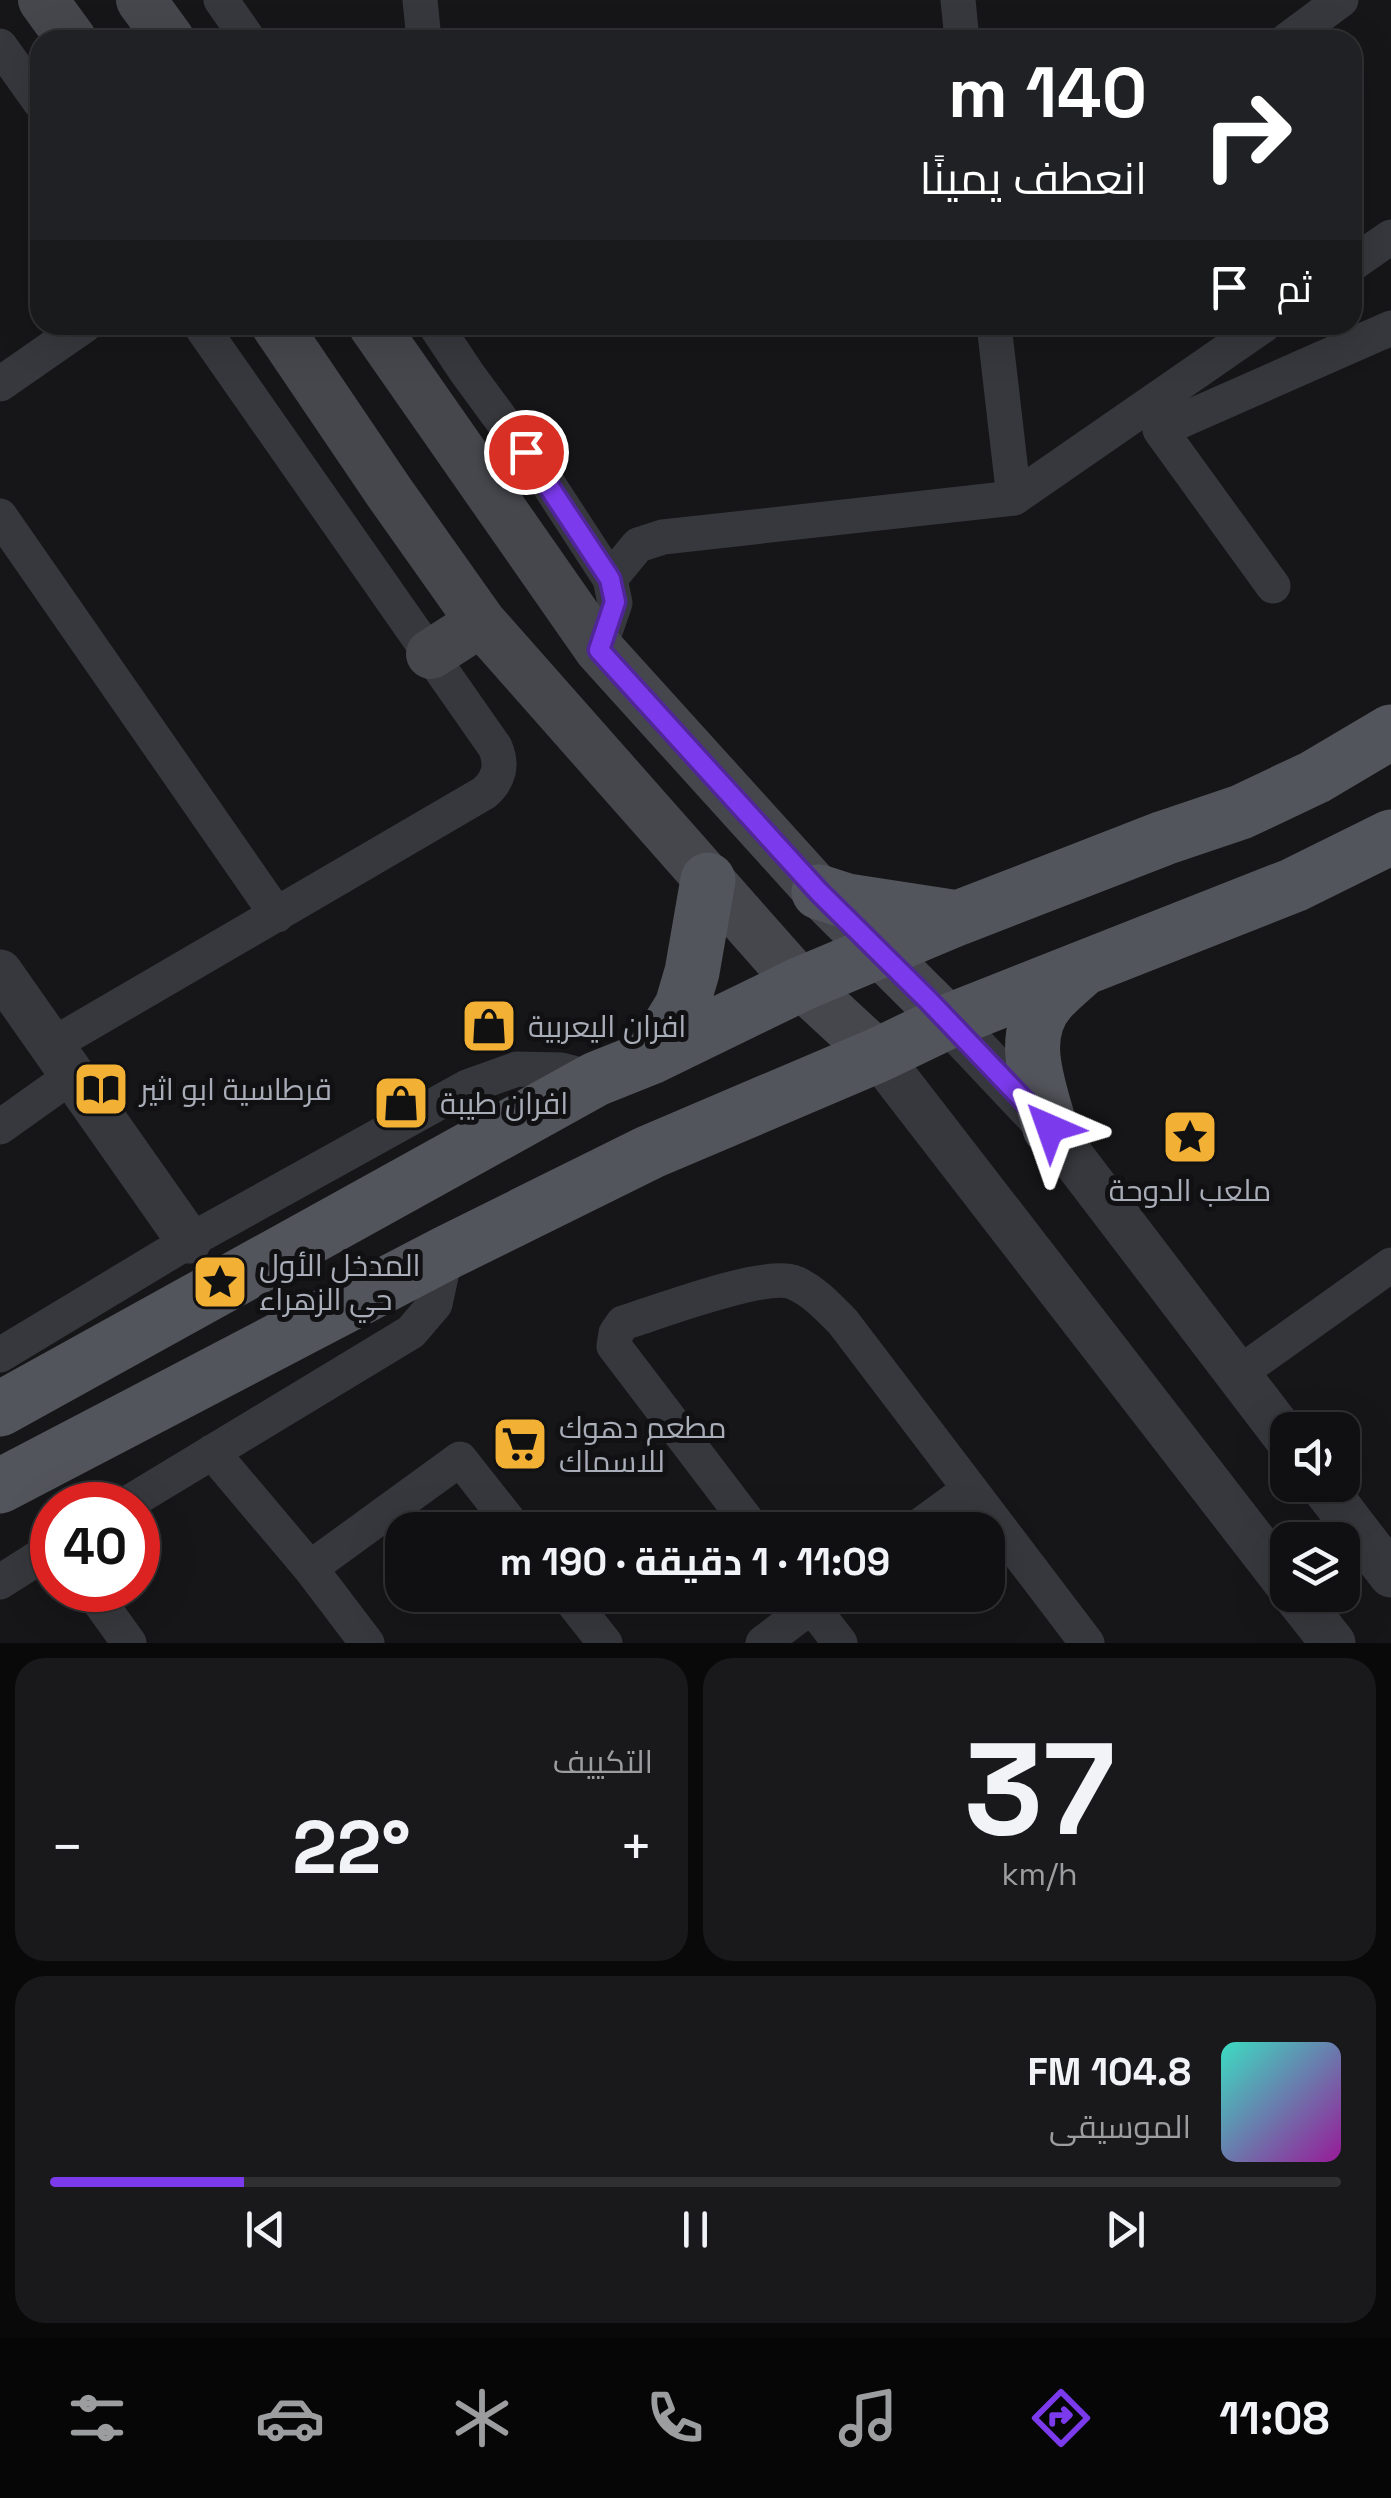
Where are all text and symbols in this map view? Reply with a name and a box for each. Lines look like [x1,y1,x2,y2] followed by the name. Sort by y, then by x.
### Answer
[948,48,1147,137] text: 140 m
[1182,70,1312,200] icon: right
[919,150,1147,207] text: انعطف يمينًا
[1202,260,1257,315] icon: arrive
[1277,265,1312,313] text: ثم
[484,410,569,495] pin
[499,425,554,480] icon: arrive
[459,996,519,1056] shop icon: افران اليعربية
[528,1007,686,1046] place label: افران اليعربية
[71,1059,131,1119] library icon: قرطاسية ابو اثير
[138,1070,332,1109] place label: قرطاسية ابو اثير
[371,1073,431,1133] shop icon: افران طيبة
[998,1076,1102,1180] position arrow
[440,1084,568,1123] place label: افران طيبة
[1160,1107,1220,1167] place icon: ملعب الدوحة
[1109,1171,1271,1210] place label: ملعب الدوحة
[259,1246,421,1323] place label: المدخل الأول حي الزهراء
[190,1252,250,1312] place icon: المدخل الأول حي الزهراء
[559,1408,727,1481] place label: مطعم دهوك للاسماك
[1270,1412,1360,1612] map controls
[1270,1412,1360,1502] button: sound
[490,1414,550,1474] supermarket icon: مطعم دهوك للاسماك
[30,1482,160,1612] speed limit sign: 40
[1270,1522,1360,1612] button: layers
[500,1538,890,1586] text: 11:09 · 1 دقيقة · 190 m
[964,1706,1115,1872] text: 37
[553,1742,653,1782] text: التكييف
[292,1799,411,1895] text: 22°
[50,1812,84,1882] text: −
[619,1812,653,1882] text: +
[1001,1854,1078,1894] text: km/h
[1027,2048,1191,2096] text: 104.8 FM
[1049,2107,1191,2147] text: الموسيقى
[238,2202,293,2257] icon: previous
[668,2202,723,2257] icon: pause
[1098,2202,1153,2257] icon: next
[62,2383,132,2453] icon: filters
[255,2383,325,2453] icon: car
[447,2383,517,2453] icon: climate
[640,2383,710,2453] icon: phone
[833,2383,903,2453] icon: music
[1026,2383,1096,2453] icon: directions
[1219,2390,1330,2447] text: 11:08

